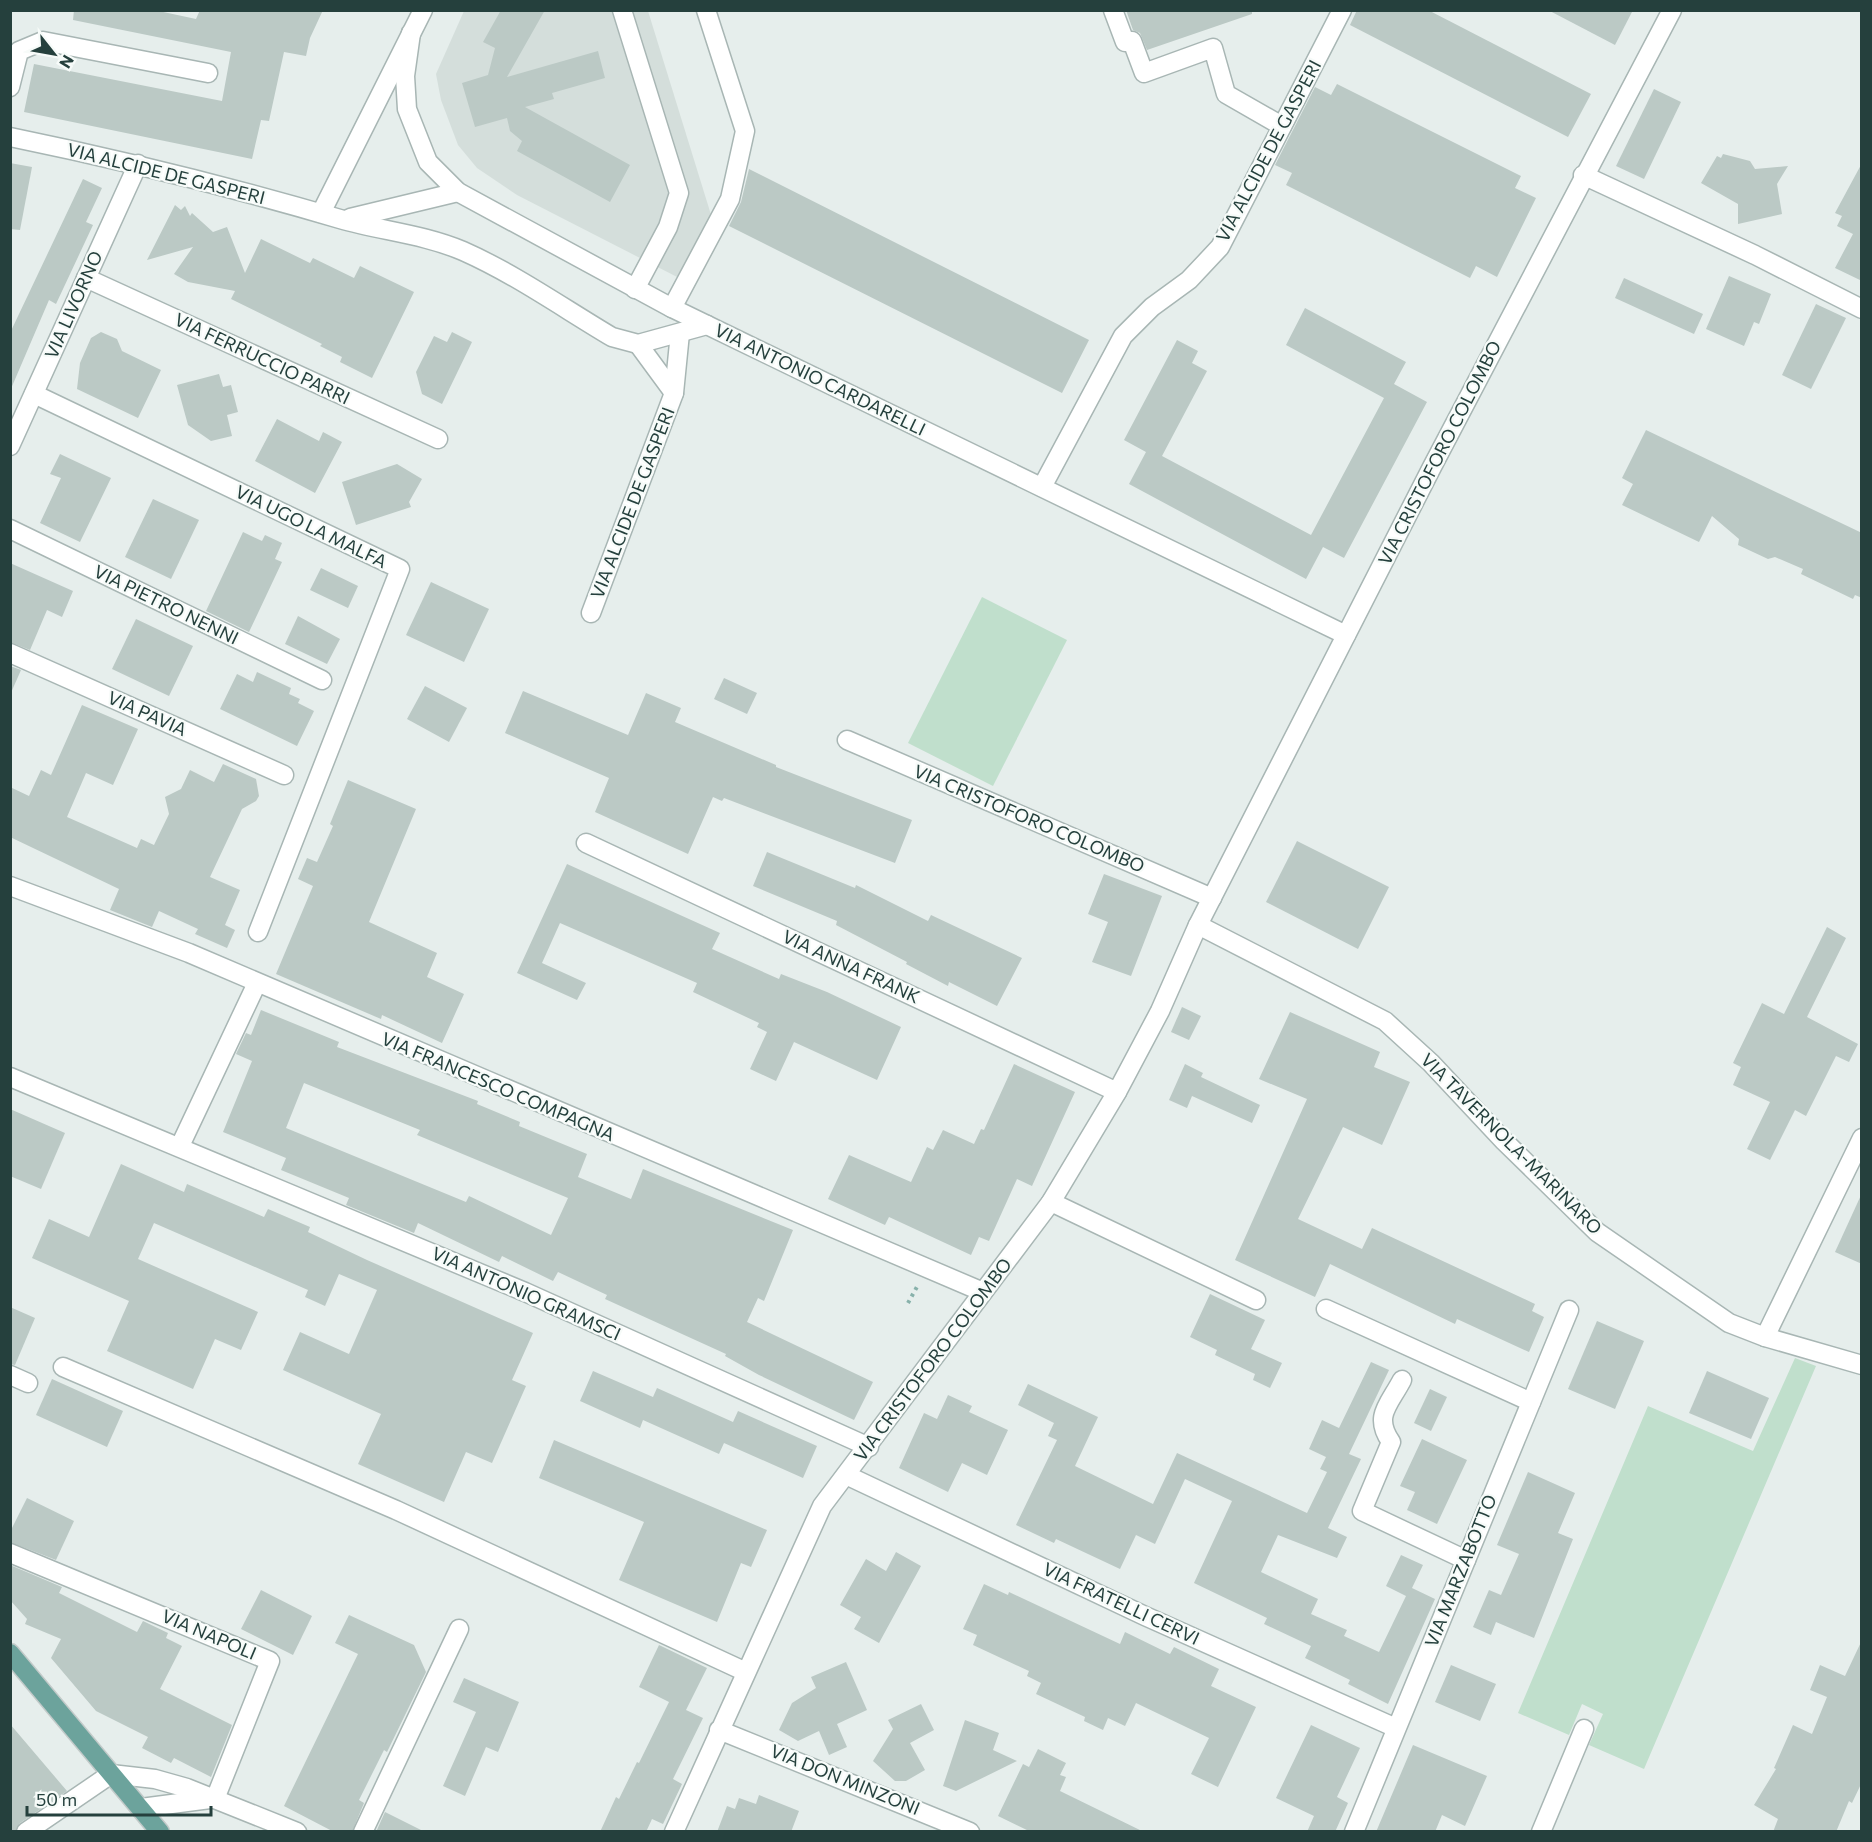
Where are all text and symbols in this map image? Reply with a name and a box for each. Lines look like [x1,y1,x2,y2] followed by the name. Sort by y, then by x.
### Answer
[24,24,84,84] north arrow
[56,52,79,72] text: N
[1211,56,1325,245] street label: VIA ALCIDE DE GASPERI
[65,138,267,208] street label: VIA ALCIDE DE GASPERI
[40,247,107,362] street label: VIA LIVORNO
[171,308,354,408] street label: VIA FERRUCCIO PARRI
[711,318,930,440] street label: VIA ANTONIO CARDARELLI
[1373,337,1505,568] street label: VIA CRISTOFORO COLOMBO
[585,404,679,601] street label: VIA ALCIDE DE GASPERI
[232,480,391,572] street label: VIA UGO LA MALFA
[91,560,242,649] street label: VIA PIETRO NENNI
[104,686,190,740] street label: VIA PAVIA
[911,759,1148,877] street label: VIA CRISTOFORO COLOMBO
[779,925,924,1008] street label: VIA ANNA FRANK
[379,1027,618,1145] street label: VIA FRANCESCO COMPAGNA
[1417,1048,1607,1238] street label: VIA TAVERNOLA-MARINARO
[429,1241,624,1345] street label: VIA ANTONIO GRAMSCI
[849,1254,1016,1465] street label: VIA CRISTOFORO COLOMBO
[1419,1491,1501,1650] street label: VIA MARZABOTTO
[1040,1557,1203,1649] street label: VIA FRATELLI CERVI
[159,1604,260,1664] street label: VIA NAPOLI
[767,1739,923,1819] street label: VIA DON MINZONI
[27,1779,212,1817] scale bar
[36,1788,77,1810] text: 50 m

